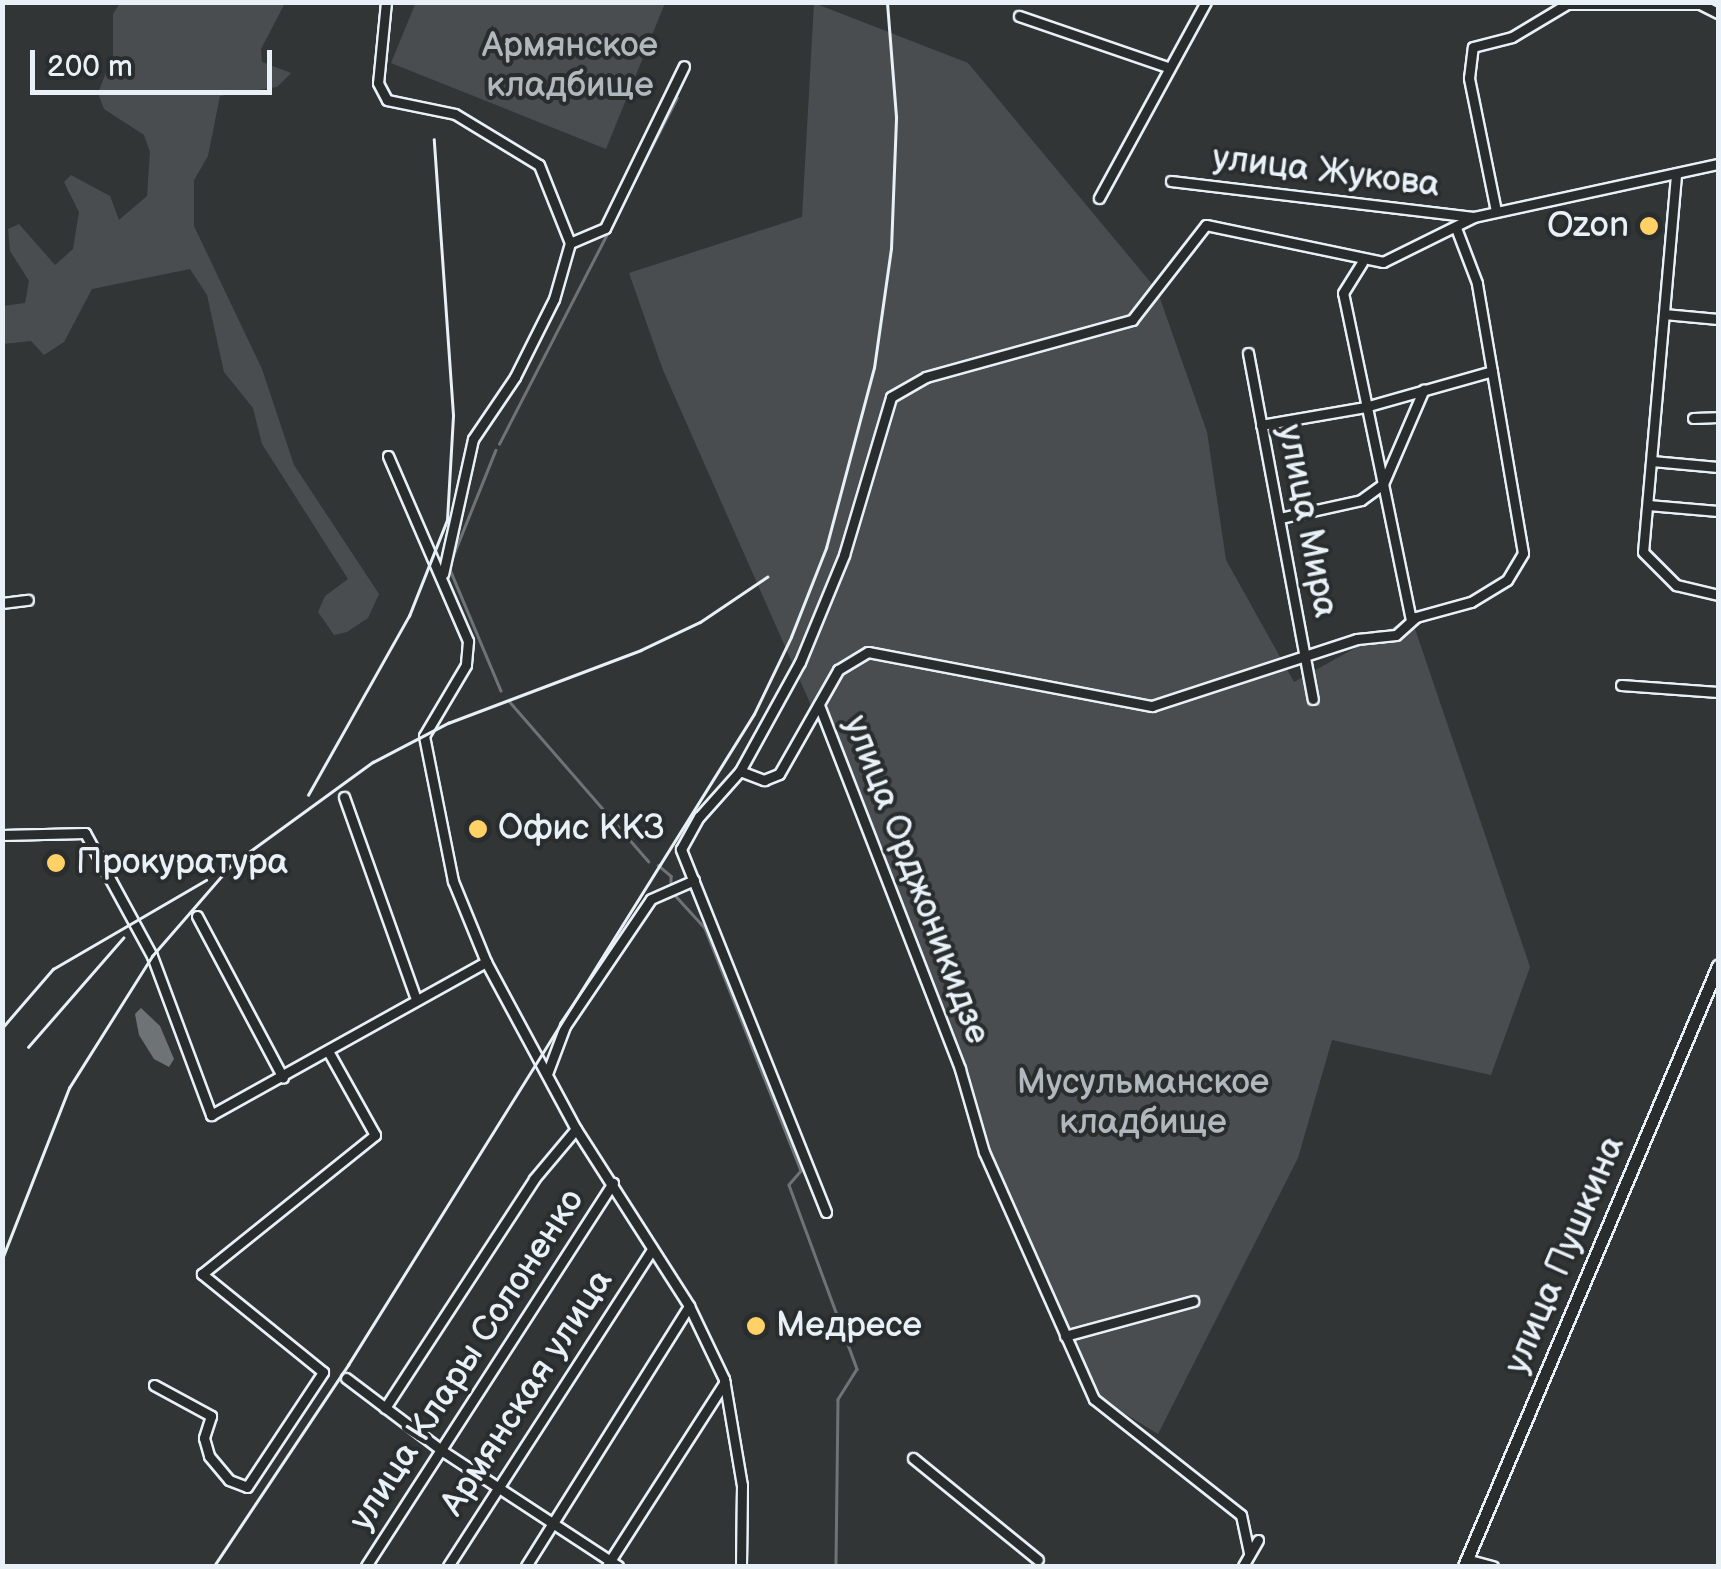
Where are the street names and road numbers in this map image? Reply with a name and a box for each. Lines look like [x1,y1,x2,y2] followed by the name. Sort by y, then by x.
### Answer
[1210,137,1442,207] street label: улица Жукова
[1268,421,1346,621] street label: улица Мира
[834,710,998,1050] street label: улица Орджоникидзе
[1496,1130,1634,1380] street label: улица Пушкина
[341,1181,593,1539] street label: улица Клары Солоненко
[432,1262,622,1524] street label: Армянская улица

